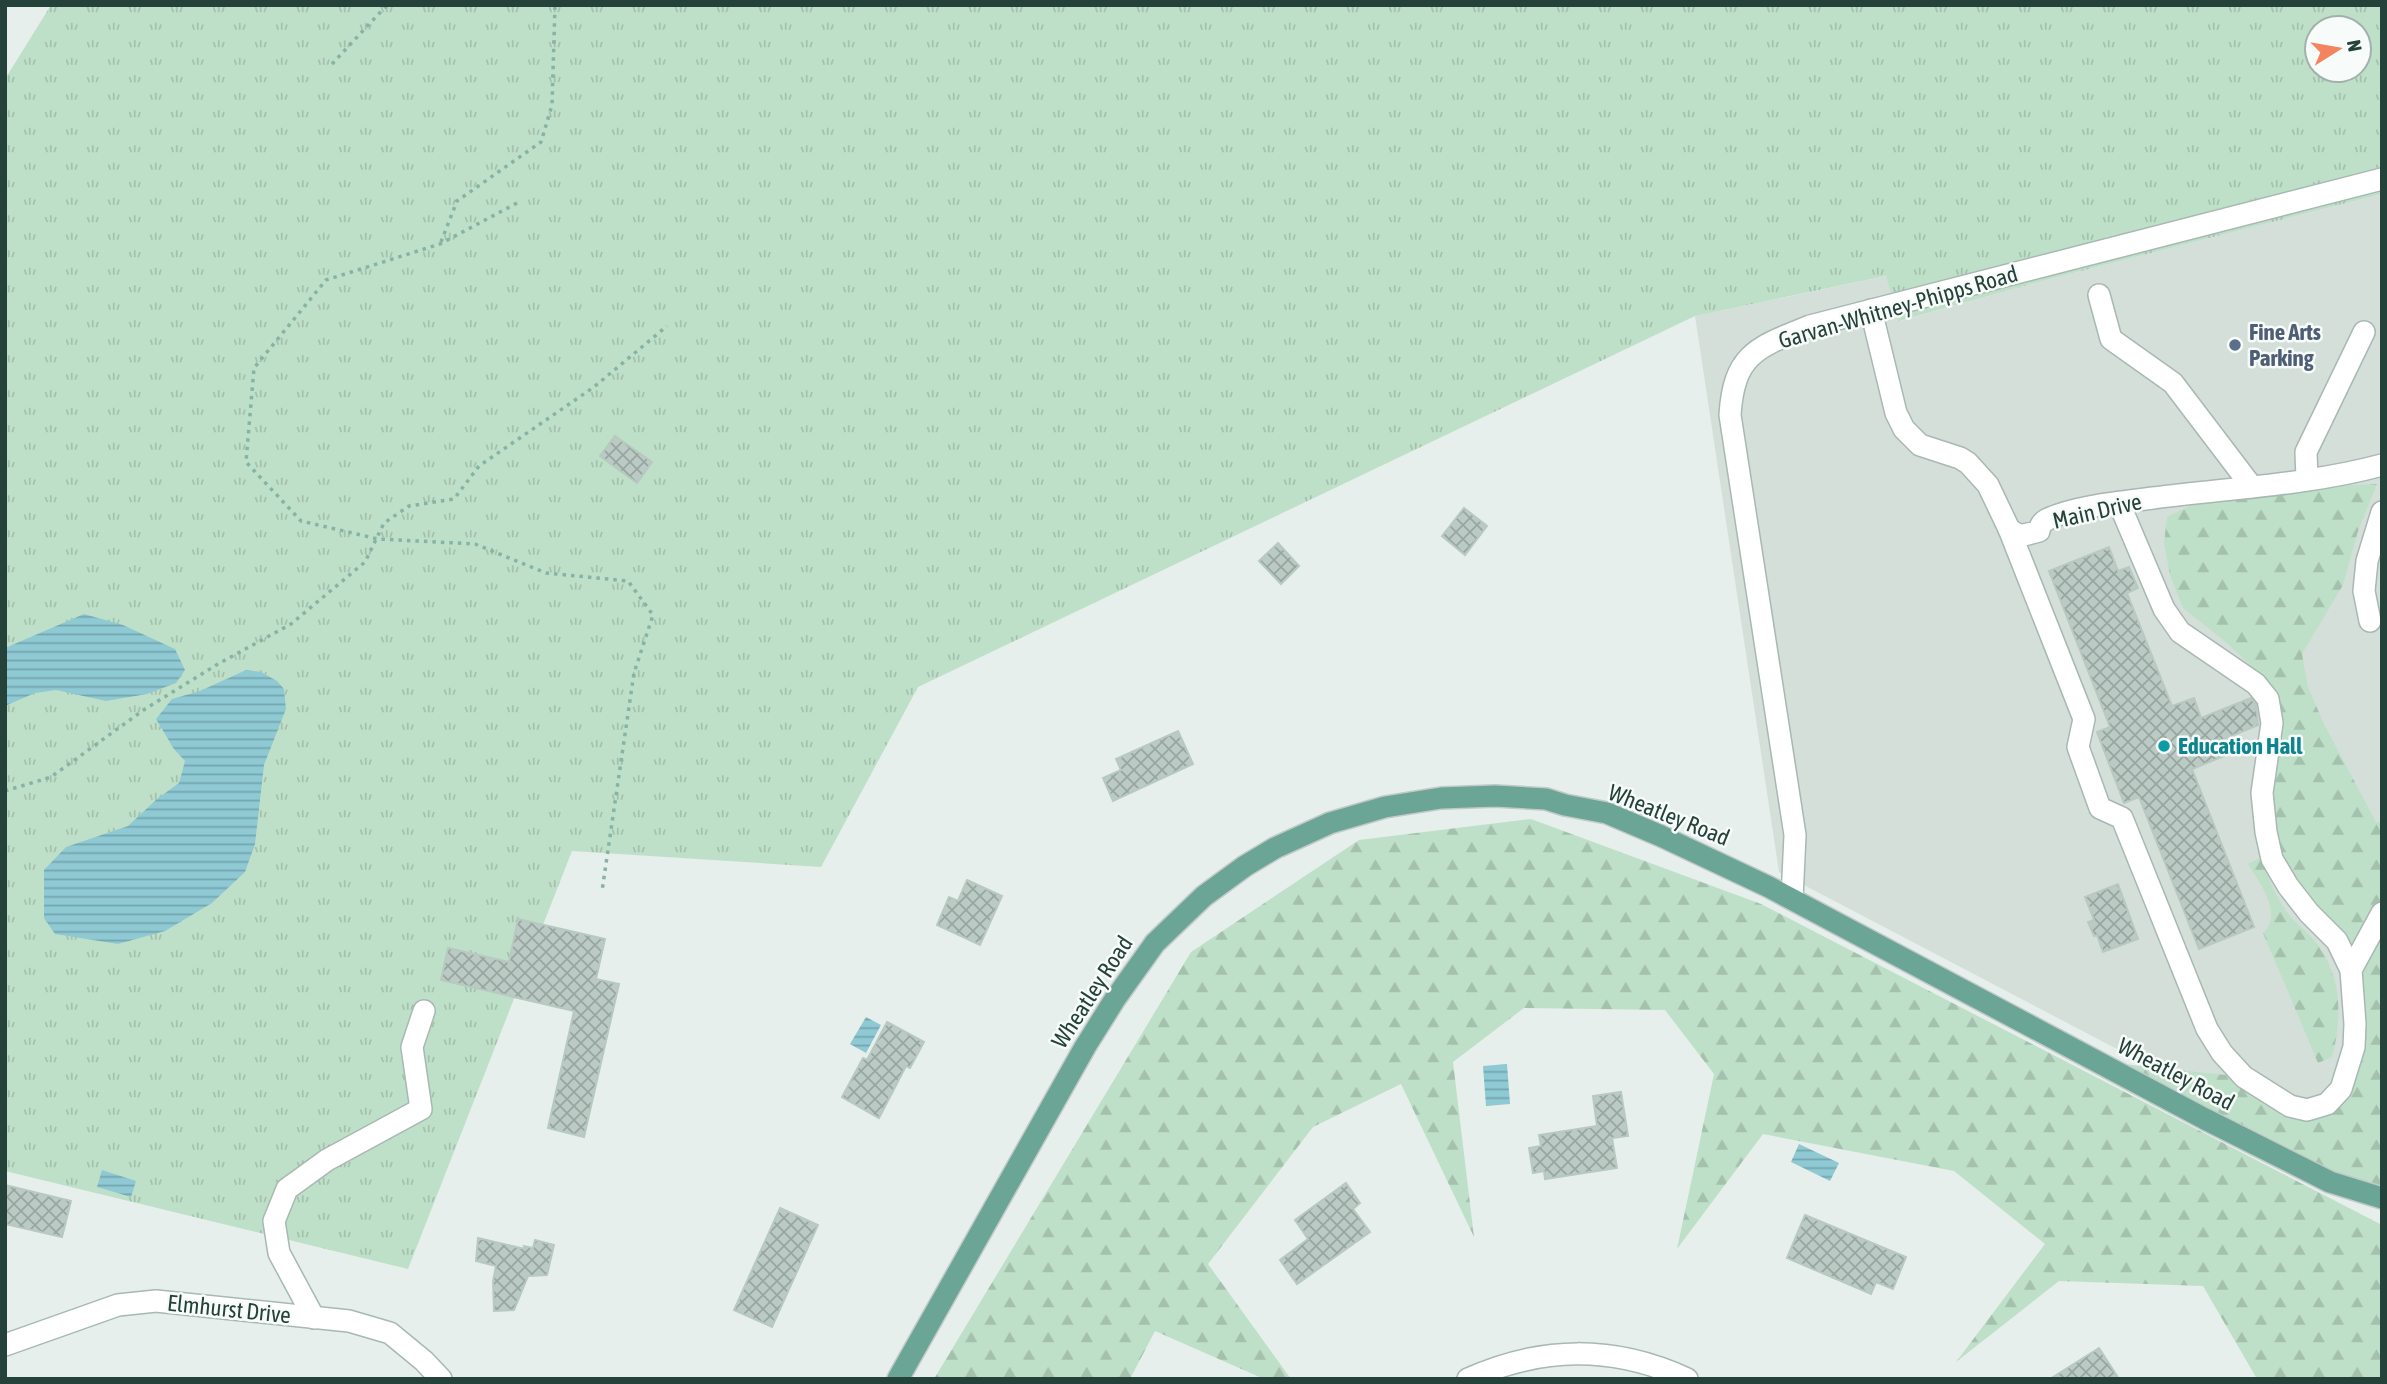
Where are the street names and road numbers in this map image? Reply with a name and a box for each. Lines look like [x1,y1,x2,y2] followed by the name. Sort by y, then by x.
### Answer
[1775,260,2021,354] street label: Garvan-Whitney-Phipps Road
[2050,488,2144,534] street label: Main Drive
[1605,779,1733,851] street label: Wheatley Road
[1046,931,1138,1053] street label: Wheatley Road
[2113,1032,2239,1116] street label: Wheatley Road
[166,1290,292,1328] street label: Elmhurst Drive

